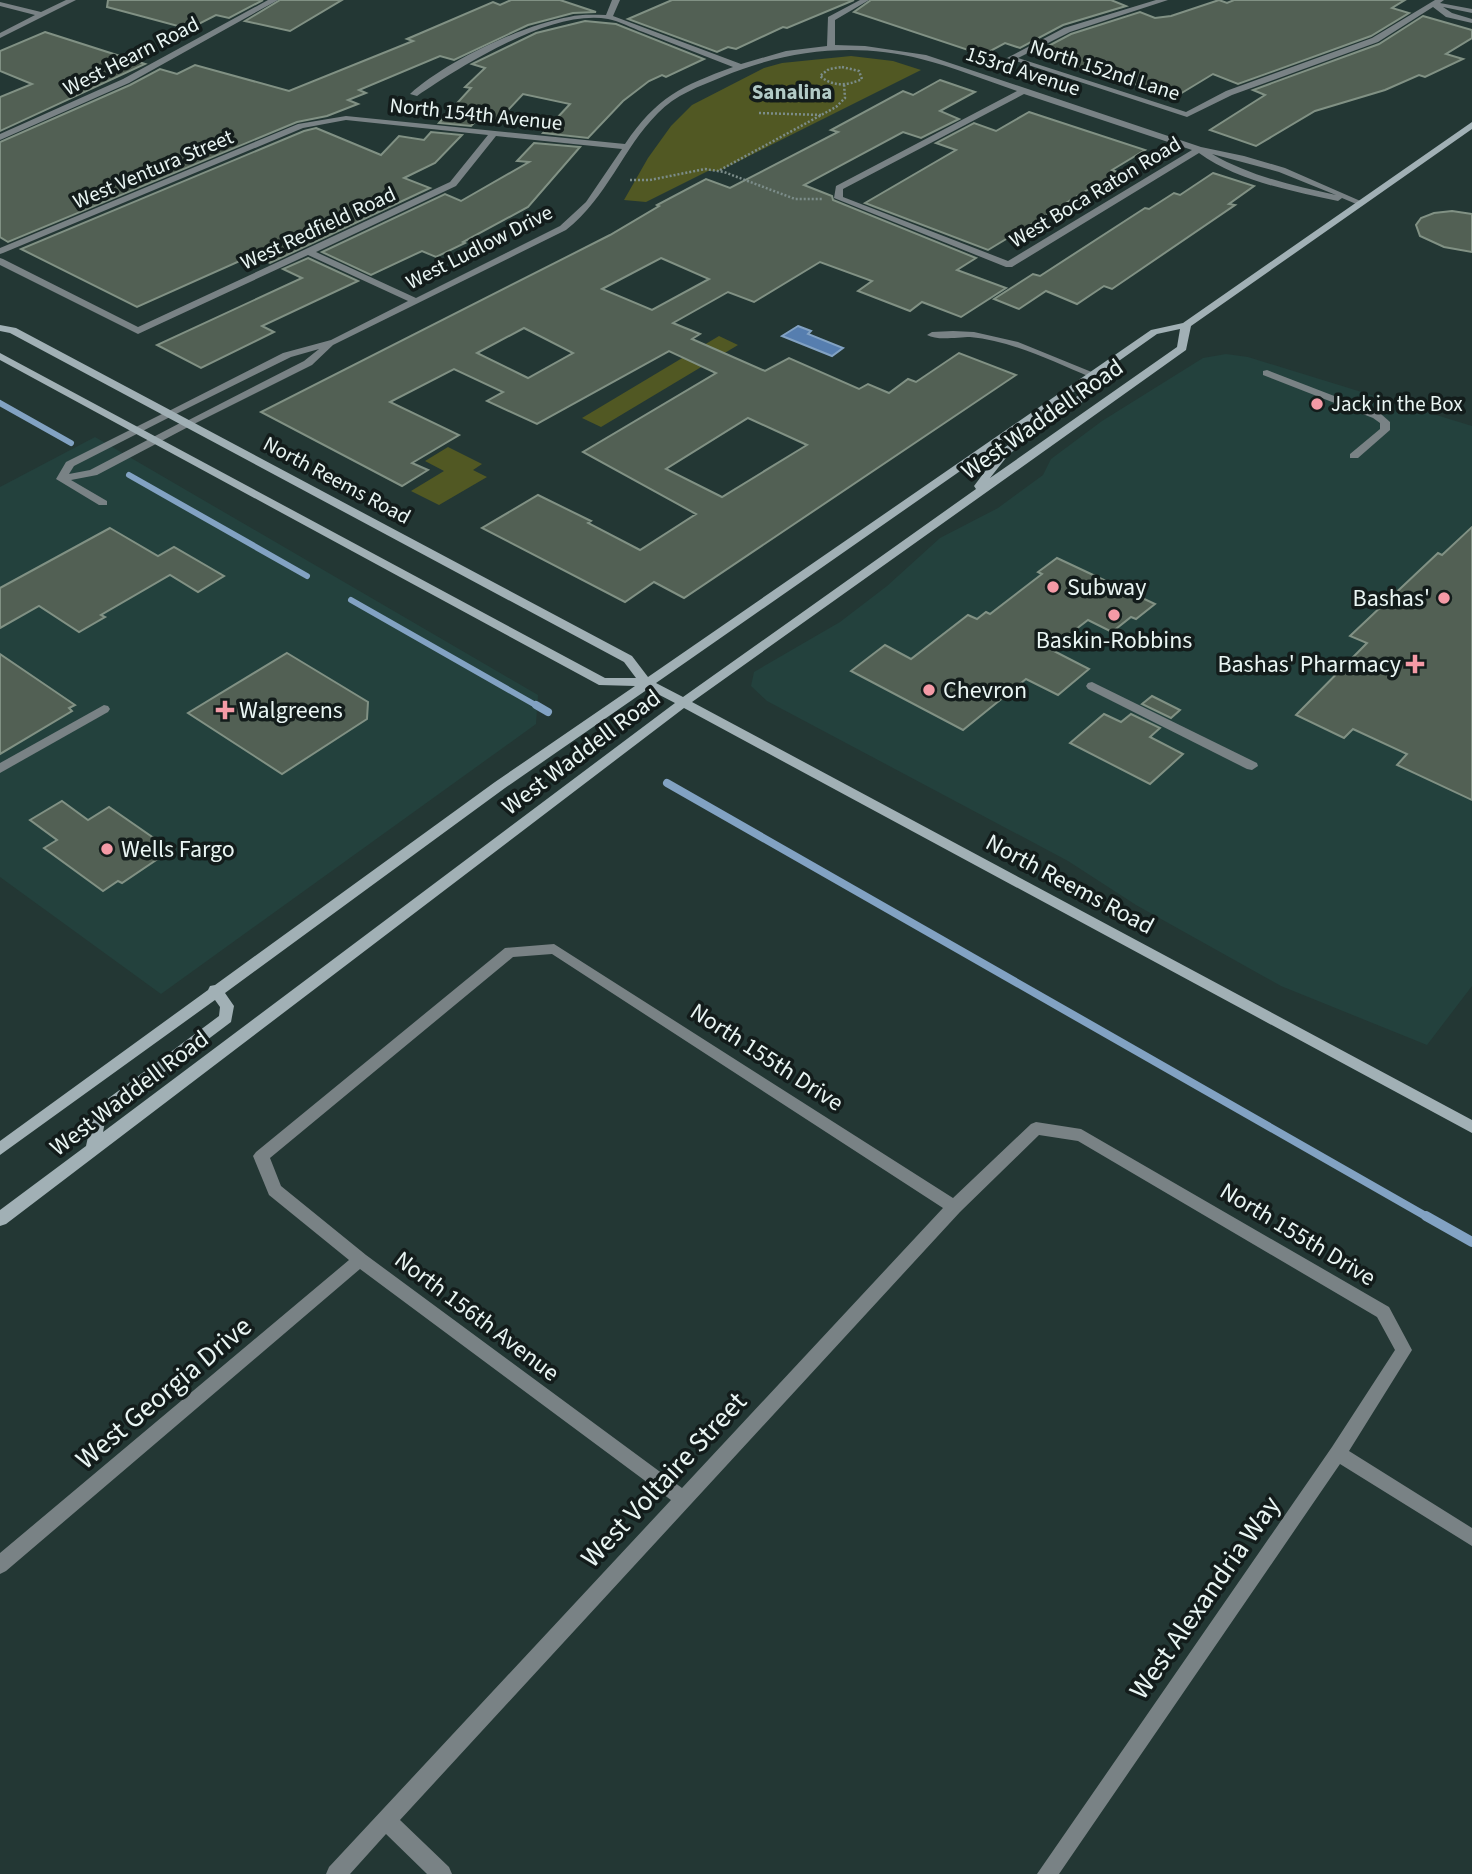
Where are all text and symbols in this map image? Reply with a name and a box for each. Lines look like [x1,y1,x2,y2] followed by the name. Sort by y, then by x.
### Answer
[58,9,204,103] street label: West Hearn Road
[1026,32,1184,108] street label: North 152nd Lane
[962,38,1084,104] street label: 153rd Avenue
[752,77,832,107] district label: Sanalina
[388,90,564,138] street label: North 154th Avenue
[68,122,238,216] street label: West Ventura Street
[1003,129,1187,255] street label: West Boca Raton Road
[235,179,401,277] street label: West Redfield Road
[400,197,558,297] street label: West Ludlow Drive
[954,350,1131,488] street label: West Waddell Road
[1331,389,1463,419] place label: Jack in the Box
[1309,396,1325,412] marker: Jack in the Box
[258,428,416,532] street label: North Reems Road
[1067,570,1146,605] place label: Subway
[1045,579,1061,595] marker: Subway
[1353,581,1430,616] place label: Bashas'
[1436,590,1452,606] marker: Bashas'
[1106,607,1122,623] marker: Baskin-Robbins
[1036,623,1192,658] place label: Baskin-Robbins
[1217,647,1401,682] place label: Bashas' Pharmacy
[1407,656,1423,672] marker: Bashas' Pharmacy
[943,673,1027,708] place label: Chevron
[495,681,668,824] street label: West Waddell Road
[921,682,937,698] marker: Chevron
[239,693,343,728] place label: Walgreens
[217,702,233,718] marker: Walgreens
[979,825,1160,944] street label: North Reems Road
[121,832,235,867] place label: Wells Fargo
[99,841,115,857] marker: Wells Fargo
[683,995,850,1120] street label: North 155th Drive
[43,1022,216,1165] street label: West Waddell Road
[1213,1174,1382,1295] street label: North 155th Drive
[387,1243,567,1390] street label: North 156th Avenue
[67,1307,261,1479] street label: West Georgia Drive
[572,1383,756,1576] street label: West Voltaire Street
[1119,1488,1290,1708] street label: West Alexandria Way

